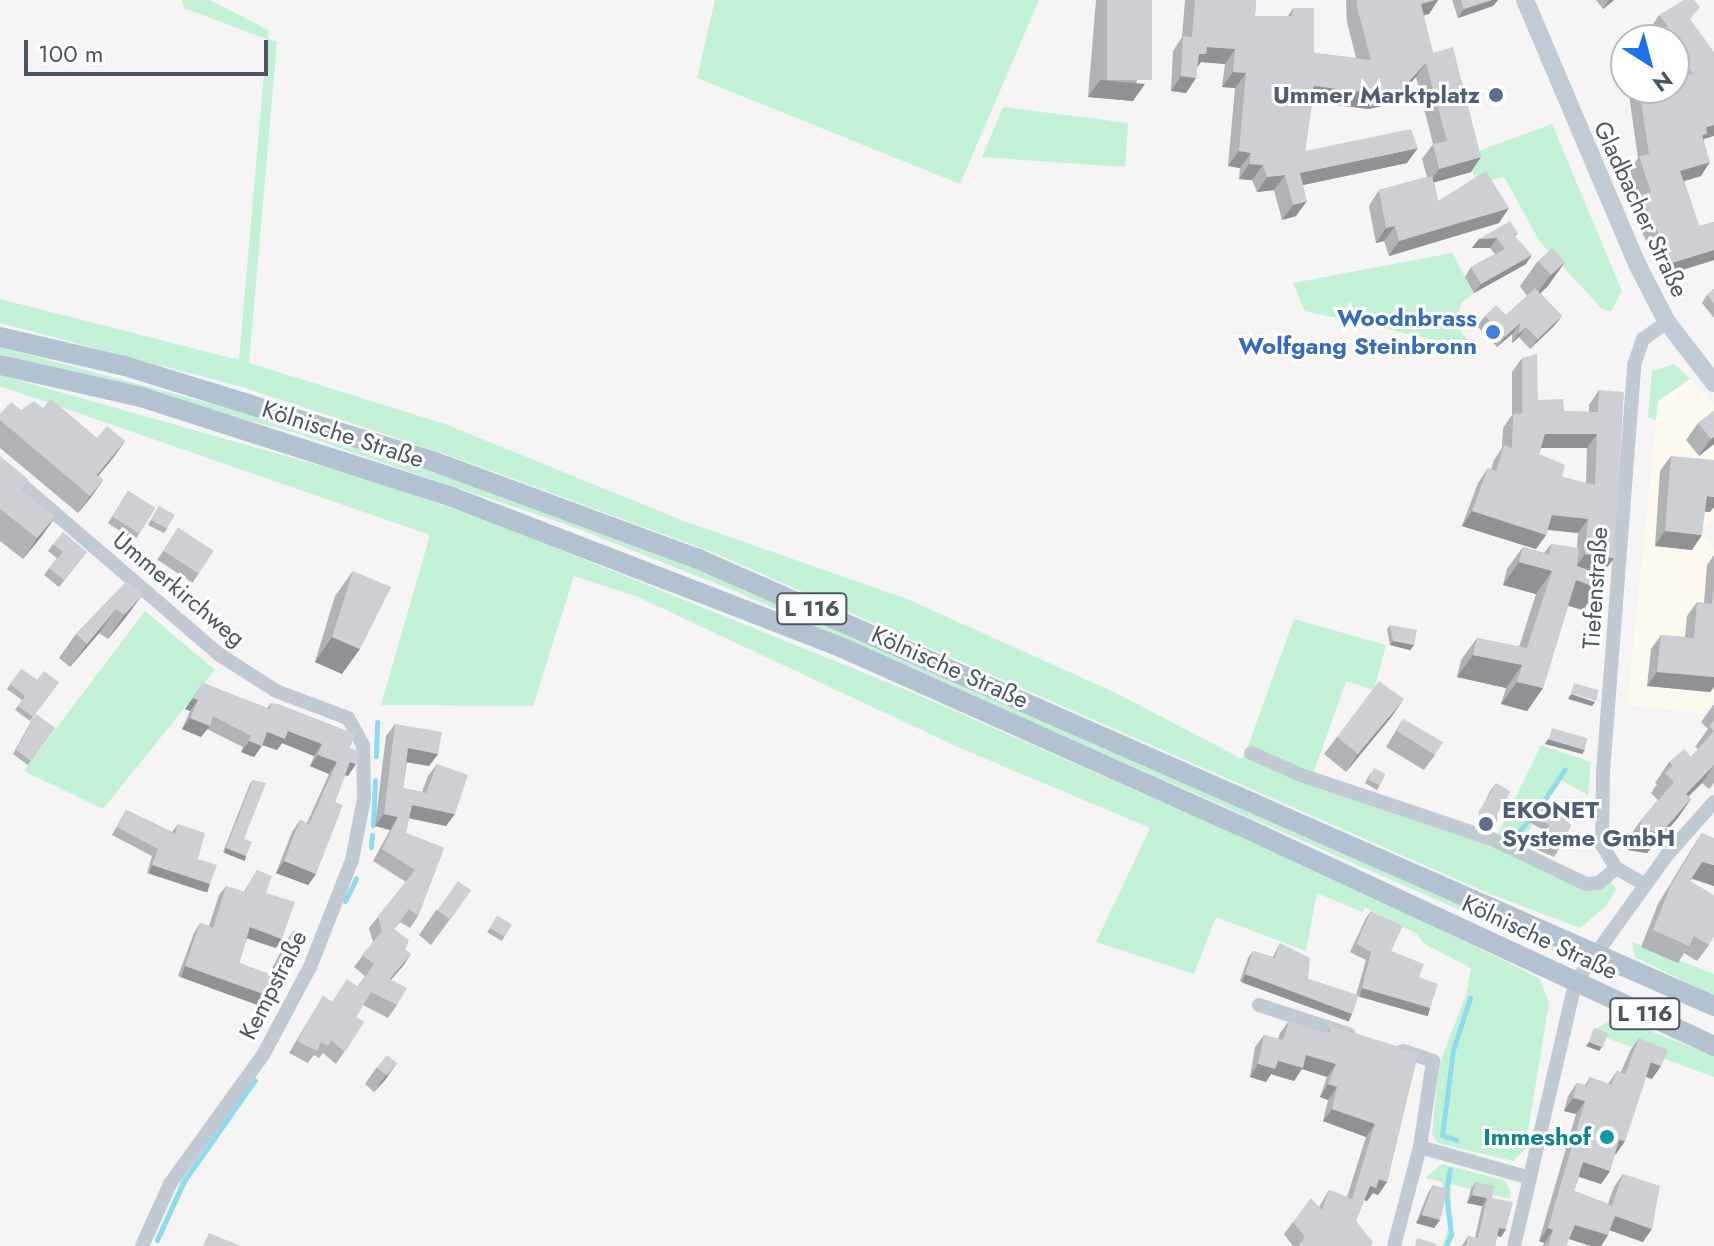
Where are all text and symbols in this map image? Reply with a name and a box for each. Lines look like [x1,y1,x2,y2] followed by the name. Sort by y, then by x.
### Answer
[28,24,272,74] scale bar
[1610,24,1690,104] north arrow
[38,36,104,71] text: 100 m
[1646,64,1679,100] text: N
[1273,81,1480,109] place label: Ummer Marktplatz
[1487,86,1505,104] marker: Ummer Marktplatz
[1588,116,1694,302] street label: Gladbacher Straße
[1238,304,1477,360] place label: Woodnbrass Wolfgang Steinbronn
[1484,323,1502,341] marker: Woodnbrass Wolfgang Steinbronn
[259,394,427,474] street label: Kölnische Straße
[107,525,251,653] street label: Ummerkirchweg
[1576,526,1614,650] street label: Tiefenstraße
[776,591,848,627] road number: L 116
[867,620,1033,714] street label: Kölnische Straße
[1502,796,1675,852] place label: EKONET Systeme GmbH
[1477,815,1495,833] marker: EKONET Systeme GmbH
[1458,888,1622,986] street label: Kölnische Straße
[233,926,313,1044] street label: Kempstraße
[1609,996,1681,1032] road number: L 116
[1483,1123,1591,1151] place label: Immeshof
[1598,1128,1616,1146] marker: Immeshof

